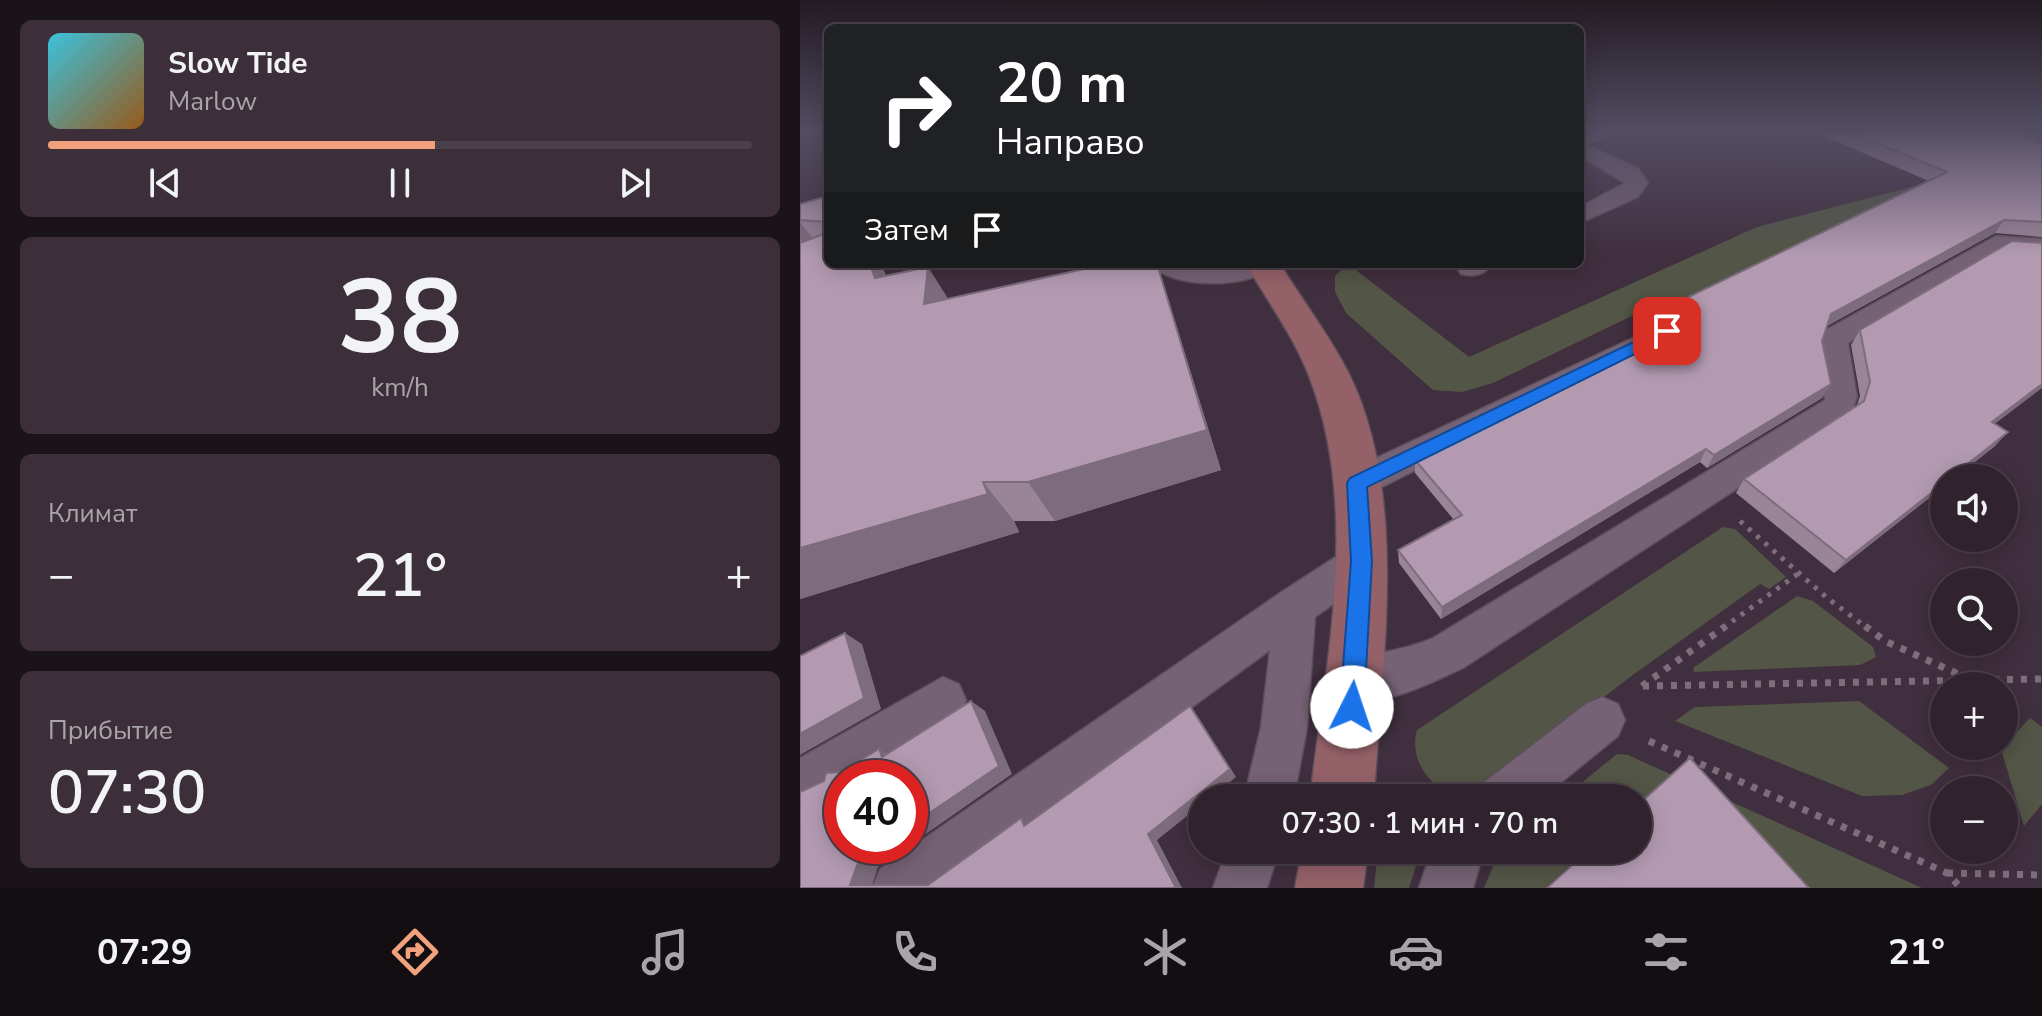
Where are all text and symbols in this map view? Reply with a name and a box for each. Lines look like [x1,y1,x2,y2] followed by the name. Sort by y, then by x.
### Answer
[168,43,308,84] text: Slow Tide
[996,45,1127,122] text: 20 m
[864,56,968,160] icon: right
[168,84,257,119] text: Marlow
[996,118,1145,167] text: Направо
[143,161,187,205] icon: previous
[378,161,422,205] icon: pause
[613,161,657,205] icon: next
[965,208,1009,252] icon: arrive
[864,210,949,251] text: Затем
[338,247,462,389] text: 38
[1633,297,1701,365] pin
[1645,309,1689,353] icon: arrive
[371,370,429,405] text: km/h
[1930,464,2018,864] map controls
[1930,464,2018,552] button: sound
[48,496,137,531] text: Климат
[353,535,447,617] text: 21°
[48,546,74,606] text: −
[726,546,752,606] text: +
[1930,568,2018,656] button: search
[1310,665,1394,749] position arrow
[1930,672,2018,760] button: +
[48,713,173,748] text: Прибытие
[48,752,206,834] text: 07:30
[824,760,928,864] speed limit sign: 40
[1930,776,2018,864] button: −
[1282,803,1558,844] text: 07:30 · 1 мин · 70 m
[387,924,443,980] icon: directions
[637,924,693,980] icon: music
[887,924,943,980] icon: phone
[1137,924,1193,980] icon: climate
[1388,924,1444,980] icon: car
[1638,924,1694,980] icon: filters
[97,928,192,977] text: 07:29
[1888,928,1945,977] text: 21°

